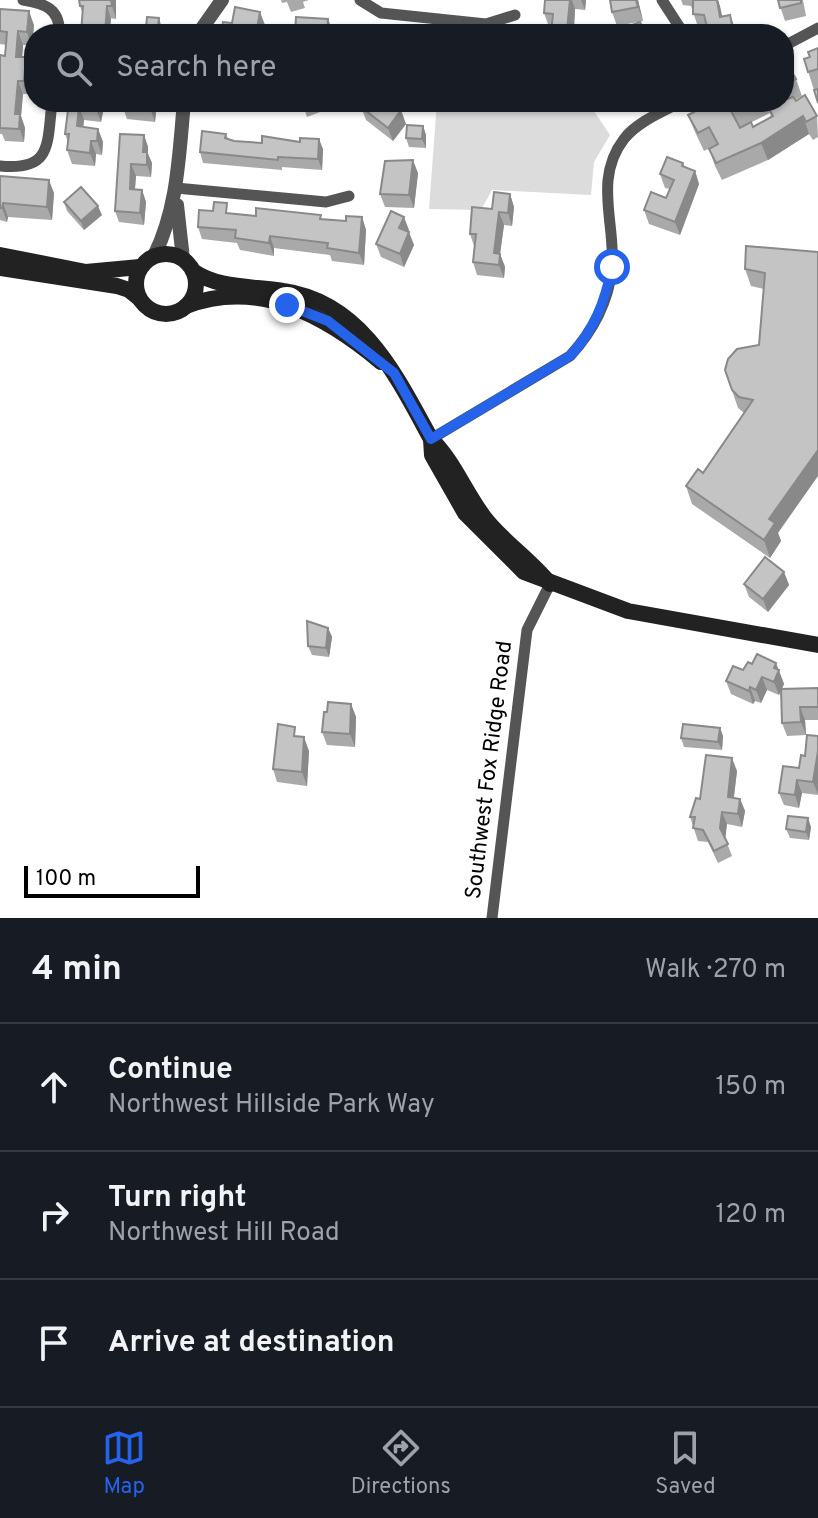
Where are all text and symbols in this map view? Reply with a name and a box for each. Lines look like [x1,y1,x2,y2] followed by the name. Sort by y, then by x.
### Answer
[24,24,794,112] search box
[52,46,96,90] icon: search
[116,50,276,87] text: Search here
[594,249,630,285] route start
[269,287,305,323] route end
[461,639,519,901] street label: Southwest Fox Ridge Road
[24,862,200,898] scale bar
[36,866,96,893] text: 100 m
[32,949,122,992] text: 4 min
[645,954,786,987] text: Walk · 270 m
[108,1052,233,1089] text: Continue
[32,1065,76,1109] icon: ahead
[715,1071,786,1104] text: 150 m
[108,1089,435,1122] text: Northwest Hillside Park Way
[108,1180,246,1217] text: Turn right
[32,1193,76,1237] icon: right
[716,1199,786,1232] text: 120 m
[108,1217,340,1250] text: Northwest Hill Road
[32,1321,76,1365] icon: arrive
[108,1325,394,1362] text: Arrive at destination
[102,1426,146,1501] tab: Map
[351,1426,451,1501] tab: Directions
[655,1426,716,1501] tab: Saved

